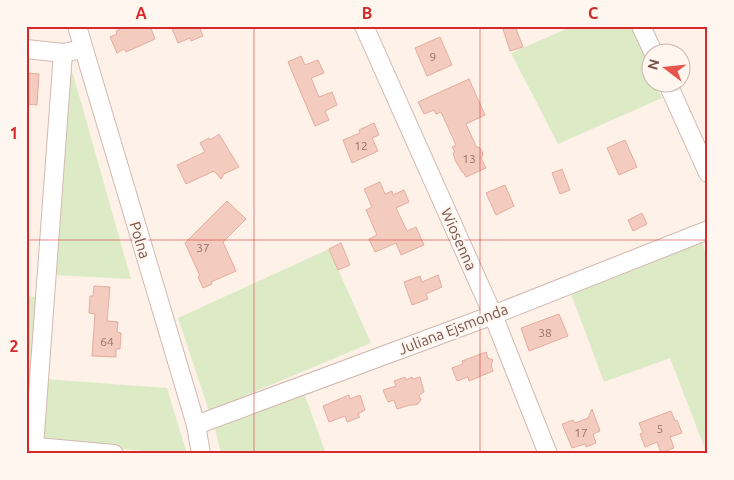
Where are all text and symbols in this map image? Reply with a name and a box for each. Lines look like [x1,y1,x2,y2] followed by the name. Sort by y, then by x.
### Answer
[135,4,147,22] text: A
[362,4,372,22] text: B
[588,4,598,22] text: C
[642,42,692,92] north arrow
[430,50,436,63] house number: 9
[644,57,663,72] text: N
[9,124,19,142] text: 1
[354,139,368,152] house number: 12
[462,152,476,165] house number: 13
[438,205,480,273] street label: Wiosenna
[126,219,154,261] street label: Polna
[196,241,210,254] house number: 37
[396,300,510,358] street label: Juliana Ejsmonda
[538,326,552,339] house number: 38
[100,335,114,348] house number: 64
[9,337,19,355] text: 2
[657,422,663,435] house number: 5
[574,426,588,439] house number: 17

